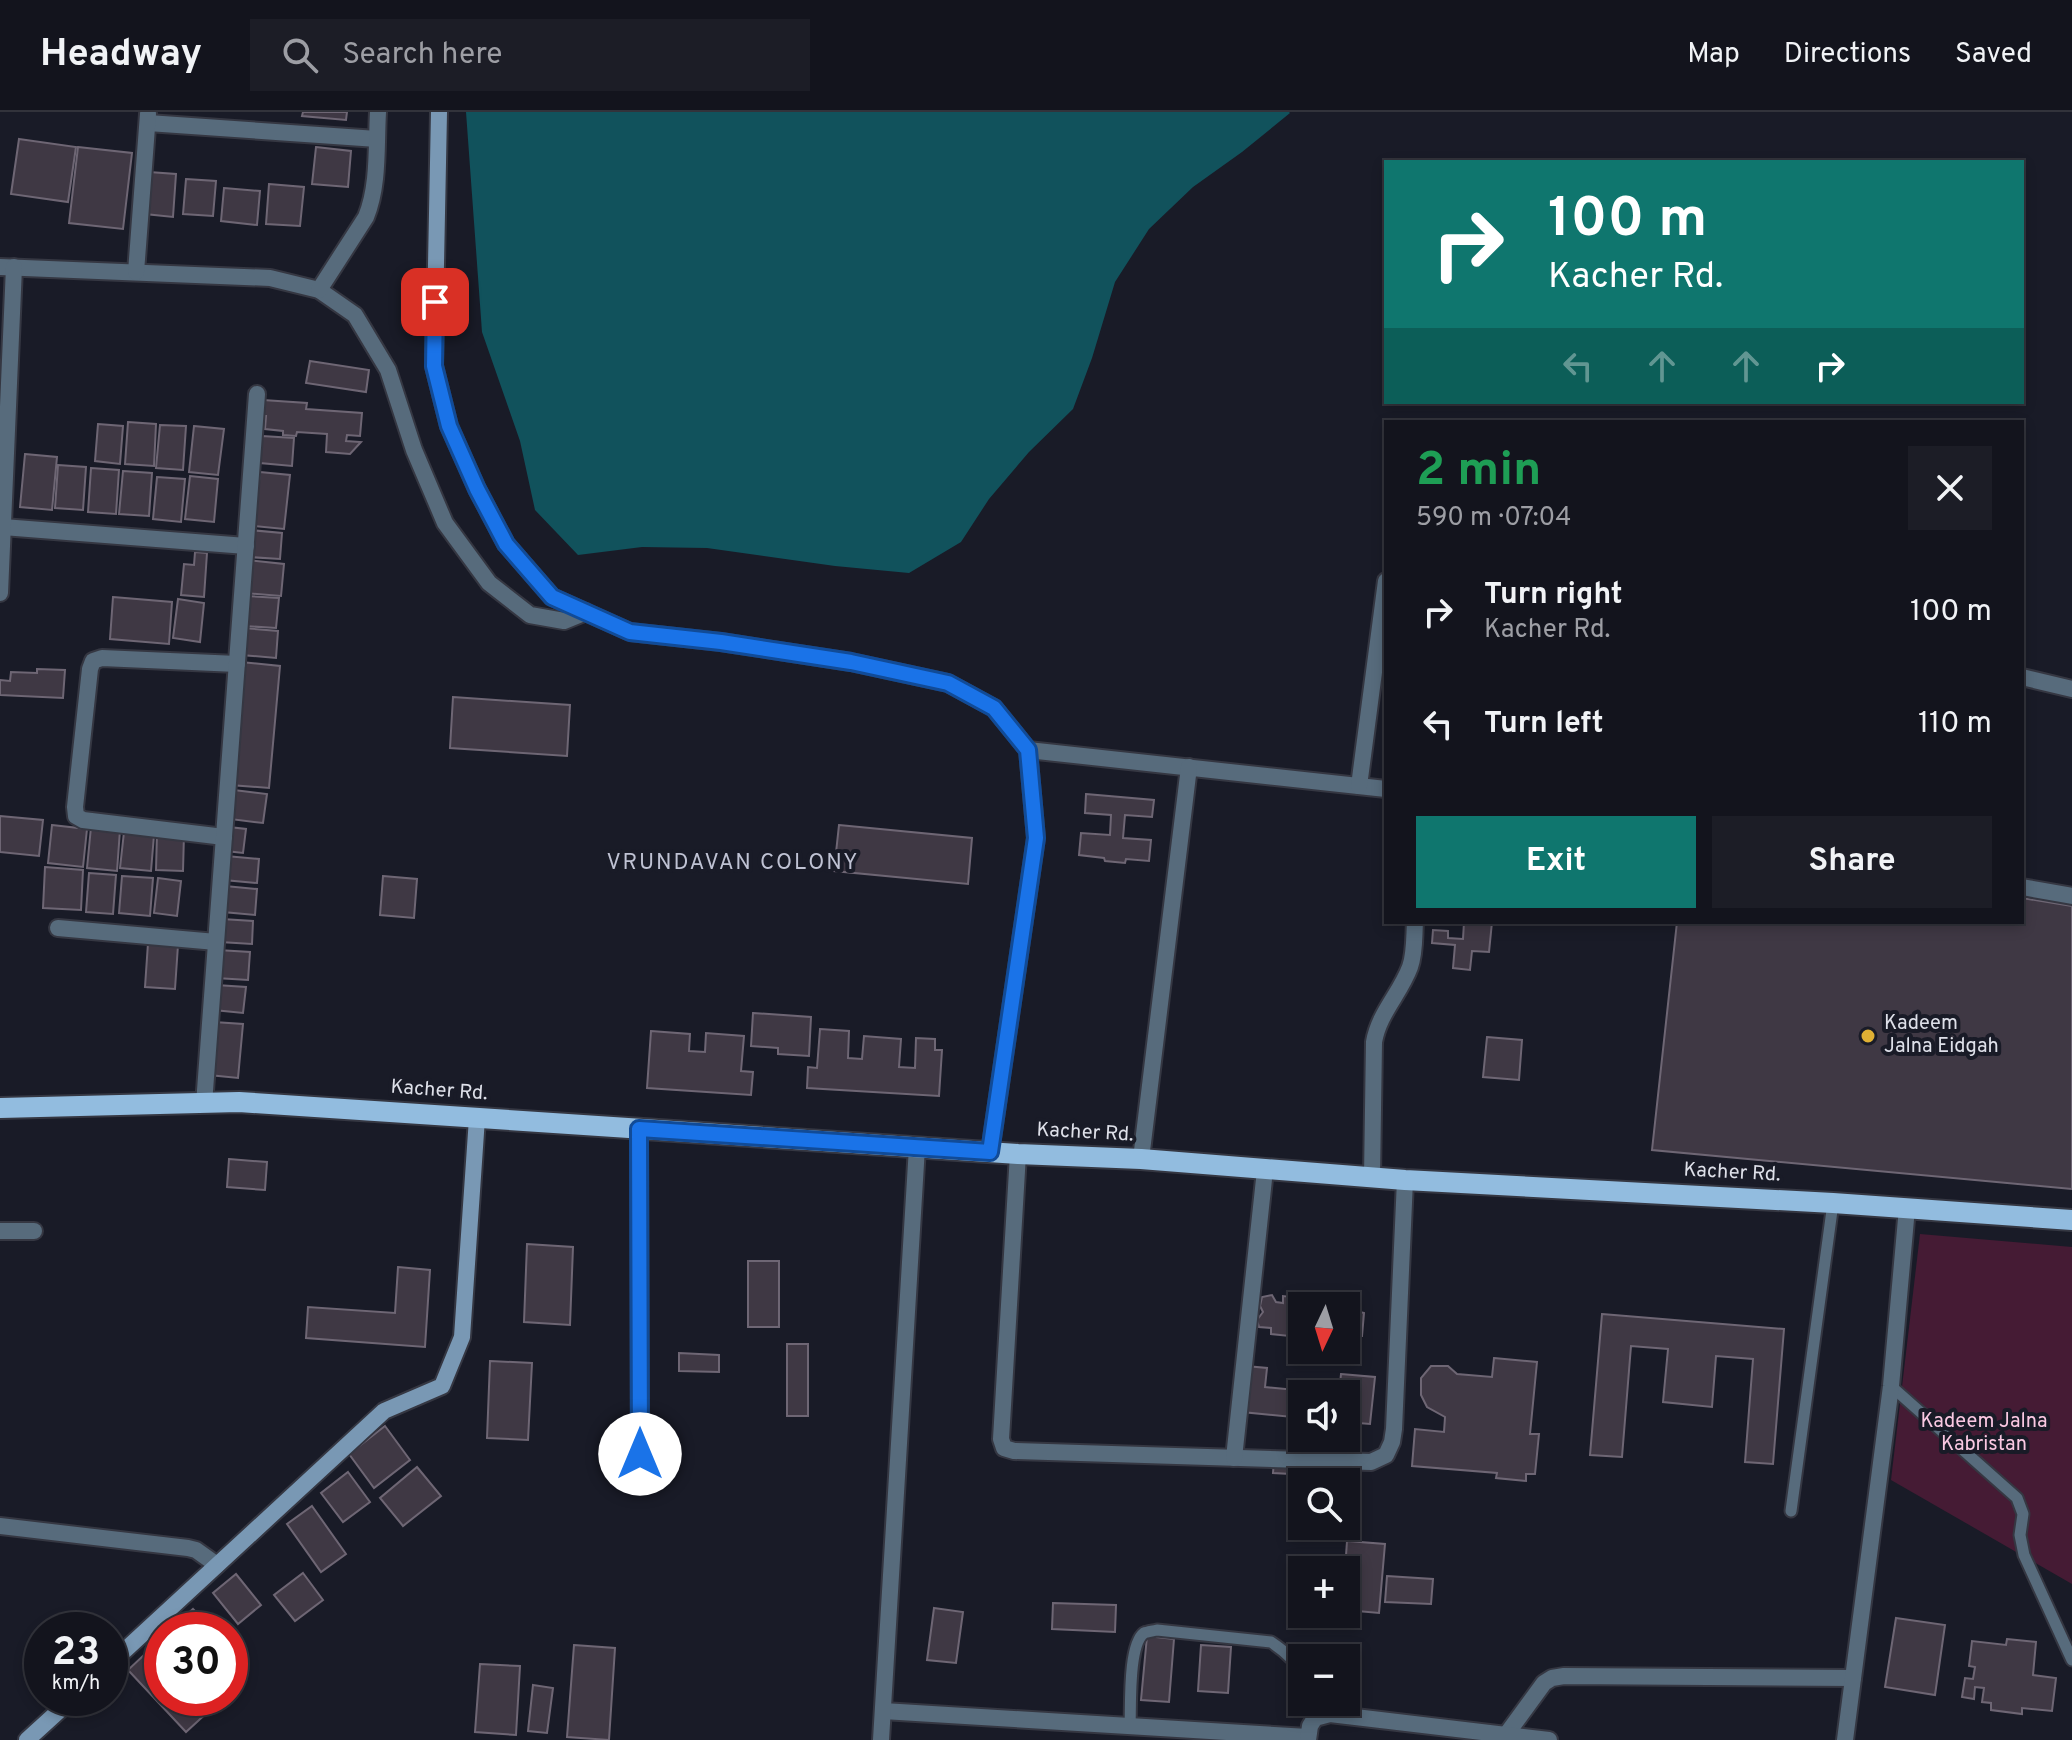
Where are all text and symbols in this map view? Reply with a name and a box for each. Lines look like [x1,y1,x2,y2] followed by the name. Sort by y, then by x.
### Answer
[250,19,810,91] search box
[40,31,202,80] text: Headway
[278,33,322,77] icon: search
[342,37,502,74] text: Search here
[1687,37,1740,73] text: Map
[1784,37,1911,73] text: Directions
[1955,37,2032,73] text: Saved
[1548,186,1707,256] text: 100 m
[1416,192,1520,296] icon: right
[1548,255,1723,301] text: Kacher Rd.
[401,268,469,336] pin
[413,280,457,324] icon: arrive
[1556,344,1600,388] icon: left
[1640,344,1684,388] icon: ahead
[1724,344,1768,388] icon: ahead
[1808,344,1852,388] icon: right
[1416,442,1541,502] text: 2 min
[1908,446,1992,530] button: close
[1416,502,1571,535] text: 590 m · 07:04
[1484,577,1622,614] text: Turn right
[1416,590,1460,634] icon: right
[1910,594,1992,631] text: 100 m
[1484,614,1610,647] text: Kacher Rd.
[1416,702,1460,746] icon: left
[1484,706,1604,743] text: Turn left
[1918,706,1992,743] text: 110 m
[1416,816,1696,908] button: Exit
[1712,816,1992,908] button: Share
[607,850,859,877] district label: VRUNDAVAN COLONY
[1884,1011,1999,1060] place label: Kadeem Jalna Eidgah
[1859,1027,1877,1045] marker: Kadeem Jalna Eidgah
[390,1075,488,1107] street label: Kacher Rd.
[1036,1117,1134,1149] street label: Kacher Rd.
[1683,1157,1781,1189] street label: Kacher Rd.
[1288,1292,1360,1364] north arrow
[1288,1292,1360,1716] map controls
[1288,1380,1360,1452] button: sound
[1920,1409,2048,1458] park label: Kadeem Jalna Kabristan
[598,1412,682,1496] position arrow
[1288,1468,1360,1540] button: search
[1288,1556,1360,1628] button: +
[144,1612,248,1716] speed limit sign: 30
[52,1629,100,1679] text: 23
[1288,1644,1360,1716] button: −
[52,1671,100,1697] text: km/h

